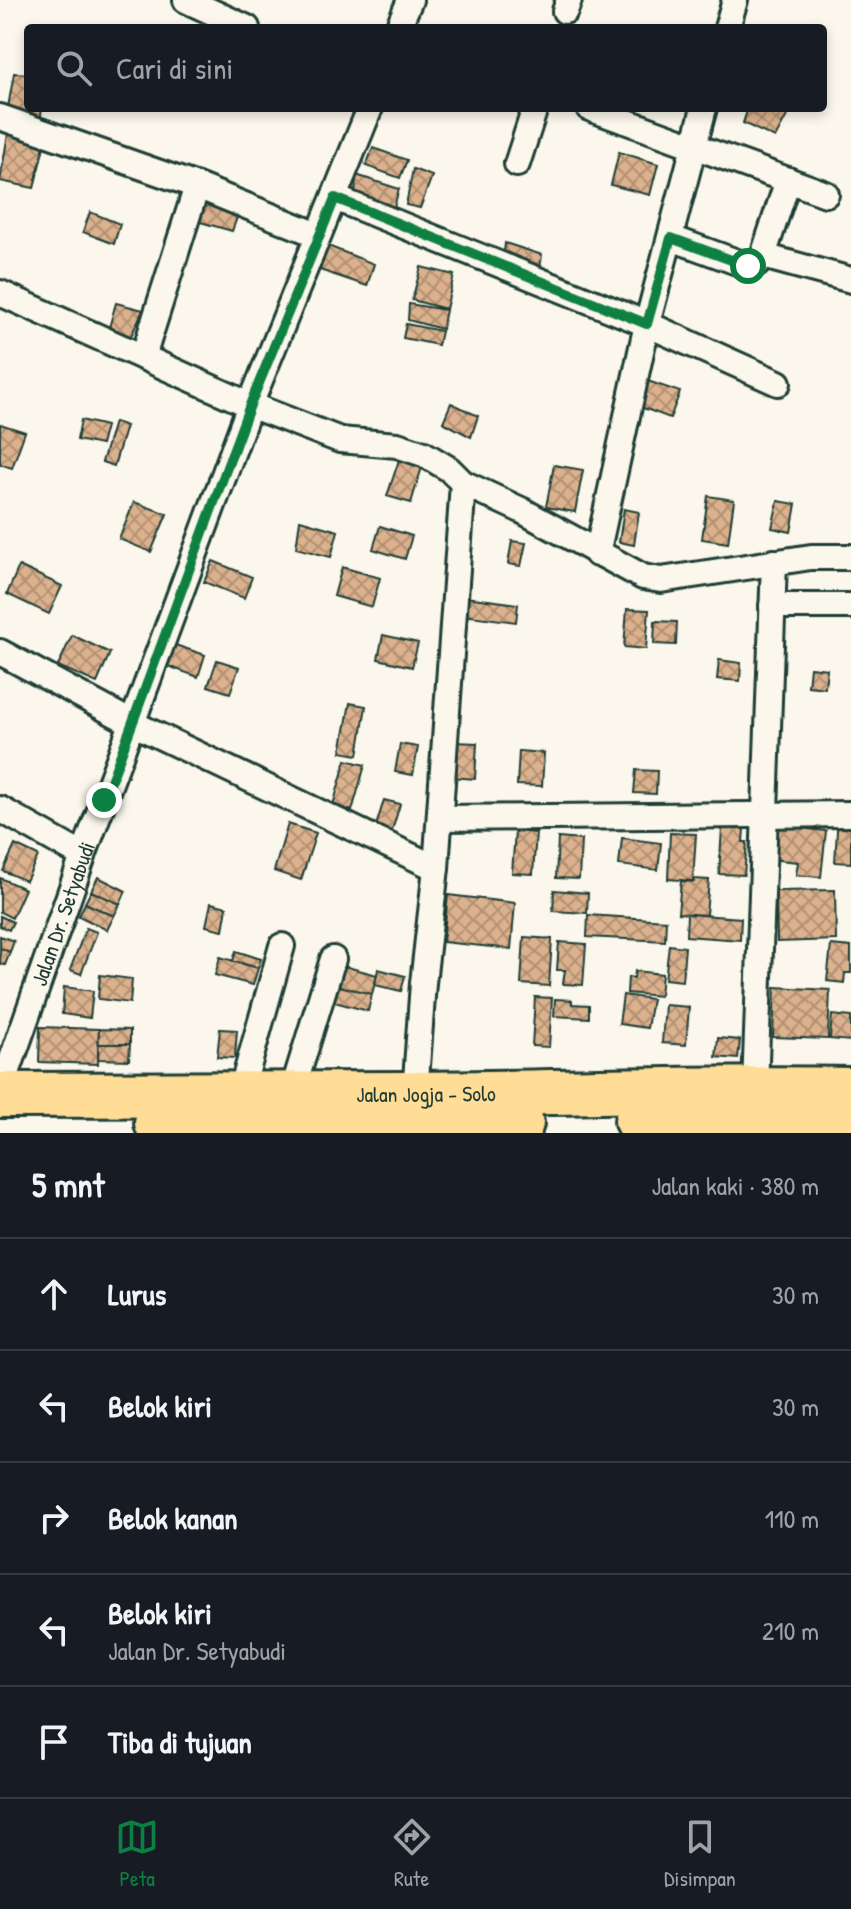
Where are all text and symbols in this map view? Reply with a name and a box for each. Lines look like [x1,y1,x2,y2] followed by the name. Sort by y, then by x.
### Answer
[24,24,827,112] search box
[52,46,96,90] icon: search
[116,48,233,88] text: Cari di sini
[730,248,766,284] route start
[86,782,122,818] route end
[24,837,102,990] street label: Jalan Dr. Setyabudi
[356,1078,496,1109] street label: Jalan Jogja - Solo
[32,1162,104,1208] text: 5 mnt
[651,1168,819,1203] text: Jalan kaki · 380 m
[32,1272,76,1316] icon: ahead
[108,1274,166,1314] text: Lurus
[772,1277,819,1312] text: 30 m
[32,1384,76,1428] icon: left
[108,1386,212,1426] text: Belok kiri
[772,1389,819,1424] text: 30 m
[32,1496,76,1540] icon: right
[108,1498,238,1538] text: Belok kanan
[765,1501,819,1536] text: 110 m
[108,1593,212,1633] text: Belok kiri
[32,1608,76,1652] icon: left
[762,1613,819,1648] text: 210 m
[108,1633,286,1668] text: Jalan Dr. Setyabudi
[32,1720,76,1764] icon: arrive
[108,1722,252,1762] text: Tiba di tujuan
[115,1815,159,1893] tab: Peta
[390,1815,434,1893] tab: Rute
[664,1815,736,1893] tab: Disimpan

